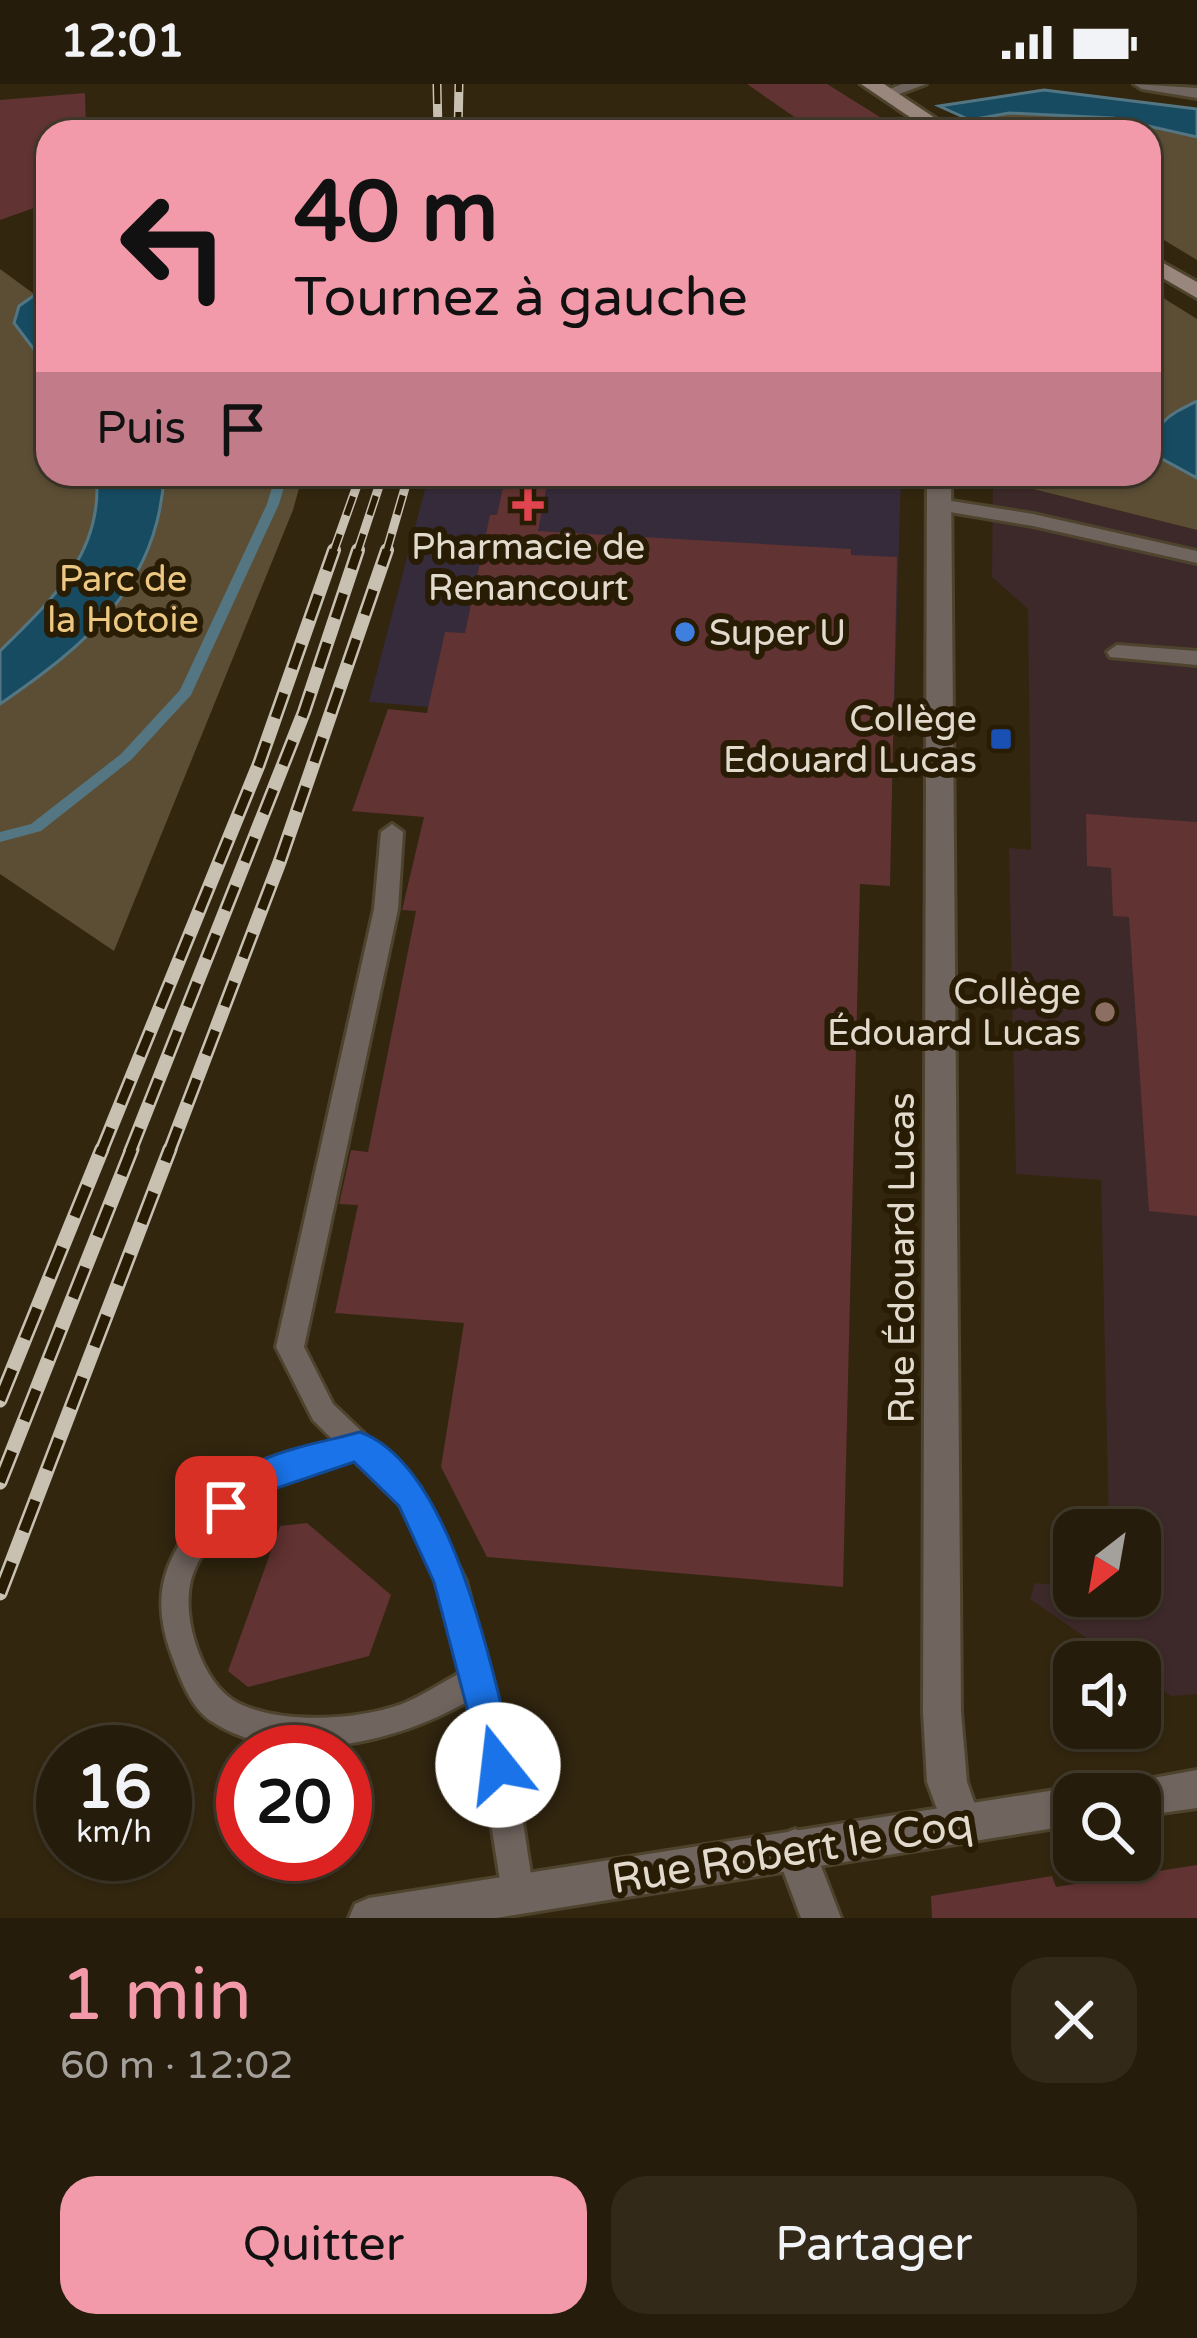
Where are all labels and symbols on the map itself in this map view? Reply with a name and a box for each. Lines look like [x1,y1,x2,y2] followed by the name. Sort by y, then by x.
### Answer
[515,492,541,518] marker: Pharmacie de Renancourt
[411,526,645,610] place label: Pharmacie de Renancourt
[47,558,199,642] park label: Parc de la Hotoie
[709,612,846,655] place label: Super U
[672,619,698,645] marker: Super U
[723,698,977,782] place label: Collège Edouard Lucas
[988,726,1014,752] marker: Collège Edouard Lucas
[827,971,1081,1055] place label: Collège Édouard Lucas
[1092,999,1118,1025] marker: Collège Édouard Lucas
[881,1092,924,1424] street label: Rue Édouard Lucas
[175,1456,277,1558] pin
[1053,1509,1161,1617] north arrow
[435,1702,561,1828] position arrow
[216,1725,372,1881] speed limit sign: 20
[608,1798,976,1905] street label: Rue Robert le Coq

